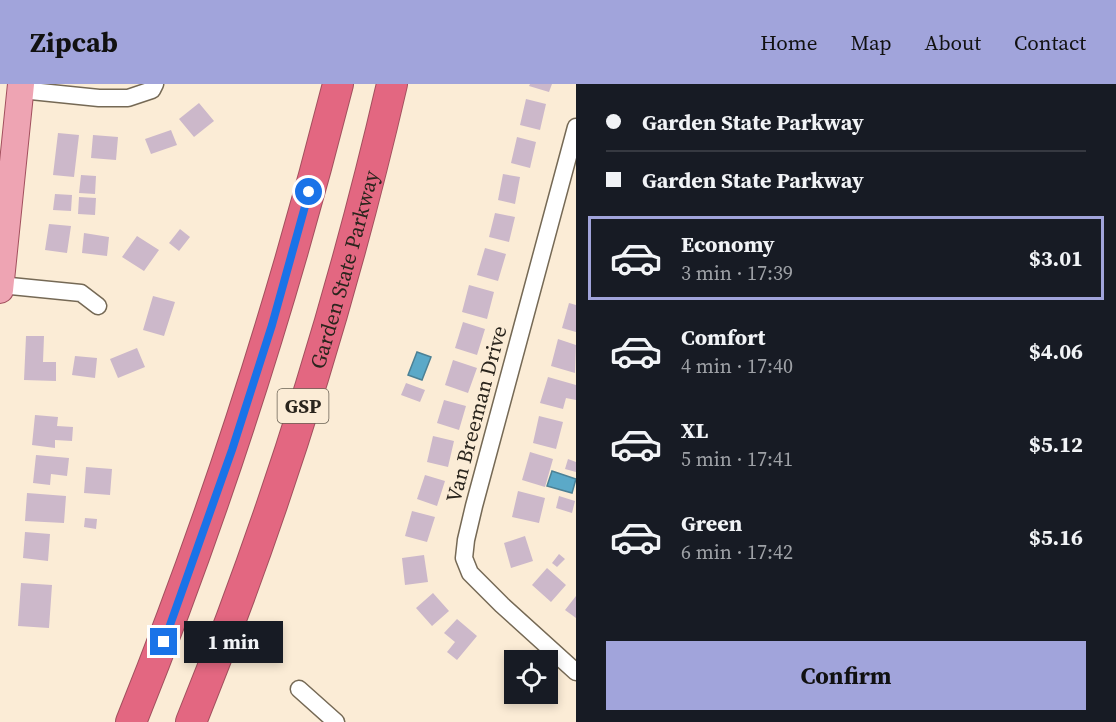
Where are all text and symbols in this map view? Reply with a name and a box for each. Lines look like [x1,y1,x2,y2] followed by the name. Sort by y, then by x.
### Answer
[30,23,118,61] text: Zipcab
[760,28,818,57] text: Home
[851,28,892,57] text: Map
[925,28,981,57] text: About
[1014,28,1086,57] text: Contact
[642,107,864,137] text: Garden State Parkway
[642,165,864,195] text: Garden State Parkway
[302,167,385,372] street label: Garden State Parkway
[295,178,322,205] route start
[681,229,775,259] text: Economy
[609,231,663,285] icon: car
[1029,243,1083,273] text: $3.01
[681,259,793,287] text: 3 min · 17:39
[438,322,514,506] street label: Van Breeman Drive
[681,322,765,352] text: Comfort
[609,324,663,378] icon: car
[1029,336,1083,366] text: $4.06
[681,352,793,380] text: 4 min · 17:40
[278,389,328,423] road number: GSP
[681,415,708,445] text: XL
[609,417,663,471] icon: car
[1029,429,1083,459] text: $5.12
[681,445,793,473] text: 5 min · 17:41
[681,508,742,538] text: Green
[609,510,663,564] icon: car
[1029,522,1083,552] text: $5.16
[681,538,793,566] text: 6 min · 17:42
[185,621,284,663] callout: 1 min
[150,628,177,655] route end
[208,628,259,656] text: 1 min
[606,641,1086,710] button: Confirm
[504,650,558,704] map controls
[504,650,558,704] button: locate

